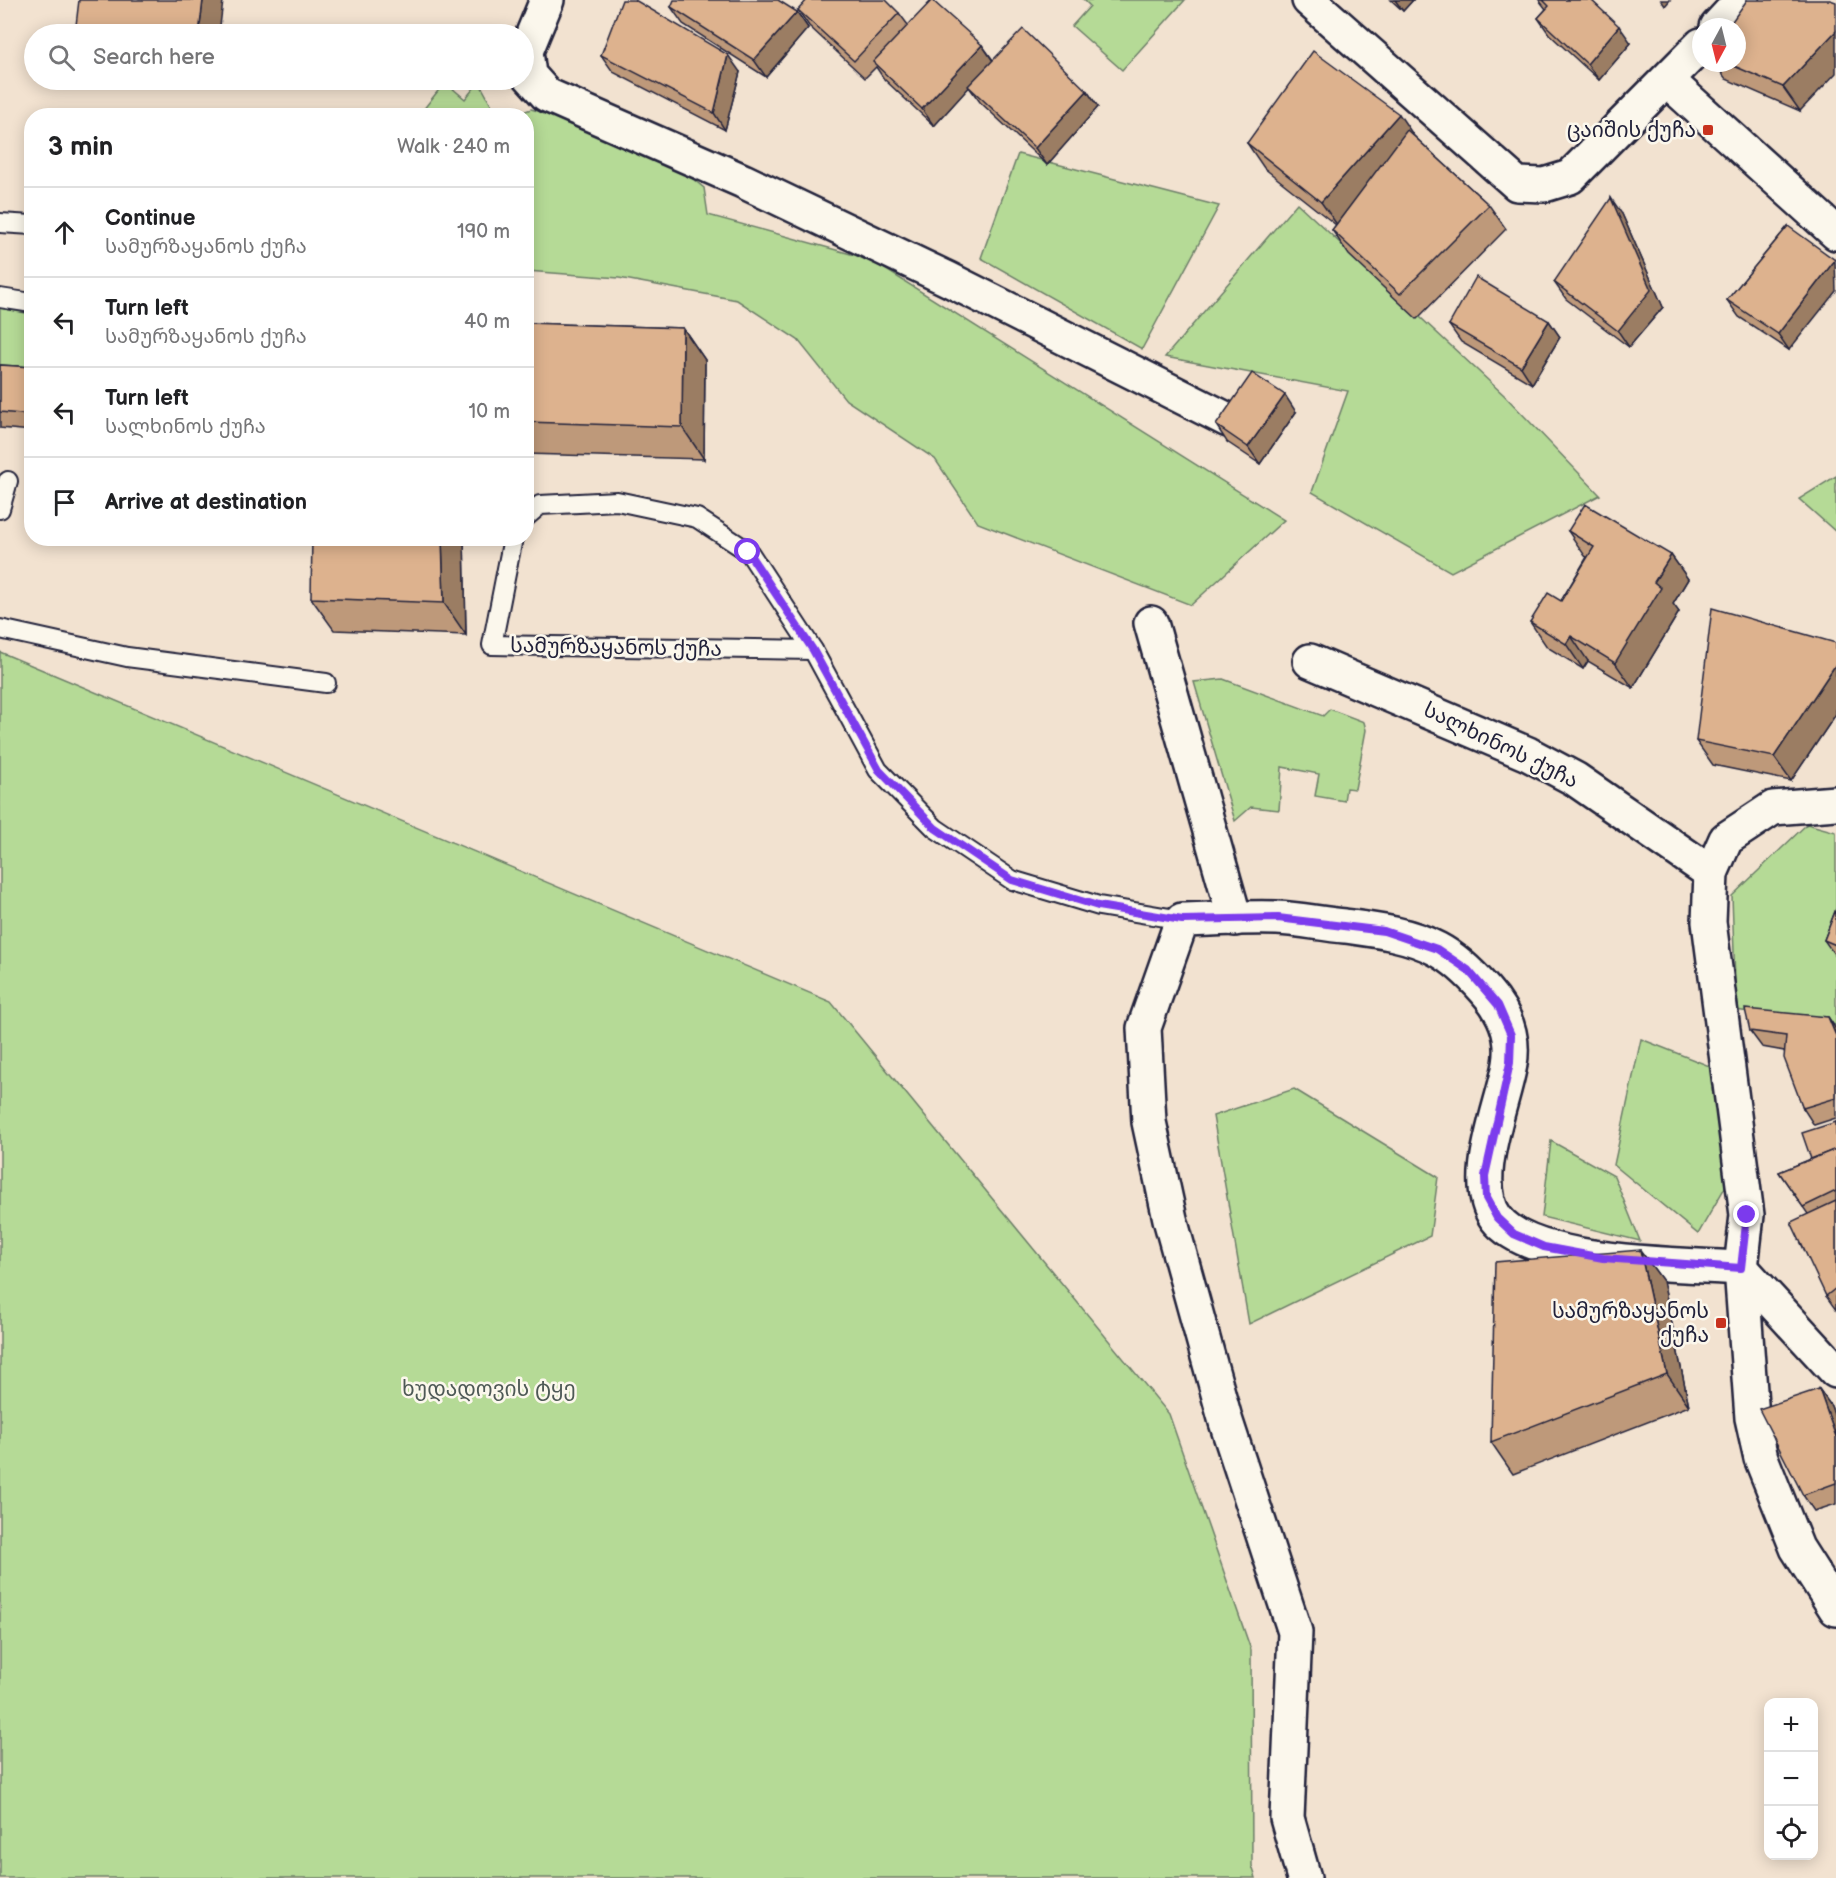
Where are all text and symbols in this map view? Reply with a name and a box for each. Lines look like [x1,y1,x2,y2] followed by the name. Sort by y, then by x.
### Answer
[1692,18,1746,72] north arrow
[24,24,534,90] search box
[45,41,78,74] icon: search
[93,44,215,71] text: Search here
[1567,118,1696,143] place label: ცაიშის ქუჩა
[1701,123,1715,137] marker: ცაიშის ქუჩა
[48,132,113,163] text: 3 min
[397,135,510,159] text: Walk · 240 m
[105,205,195,232] text: Continue
[48,216,81,249] icon: ahead
[457,220,510,244] text: 190 m
[105,235,307,259] text: სამურზაყანოს ქუჩა
[105,295,189,322] text: Turn left
[48,306,81,339] icon: left
[464,310,510,334] text: 40 m
[105,325,307,349] text: სამურზაყანოს ქუჩა
[105,385,189,412] text: Turn left
[48,396,81,429] icon: left
[469,400,510,424] text: 10 m
[105,415,266,439] text: სალხინოს ქუჩა
[48,486,81,519] icon: arrive
[105,489,307,516] text: Arrive at destination
[734,538,760,564] route start
[510,633,722,662] street label: სამურზაყანოს ქუჩა
[1419,697,1582,794] street label: სალხინოს ქუჩა
[1733,1201,1759,1227] route end
[1552,1299,1709,1348] place label: სამურზაყანოს ქუჩა
[1714,1316,1728,1330] marker: სამურზაყანოს ქუჩა
[402,1377,576,1402] park label: ხუდადოვის ტყე
[1764,1698,1818,1860] map controls
[1764,1698,1818,1752] button: +
[1764,1752,1818,1806] button: −
[1764,1806,1818,1860] button: locate

